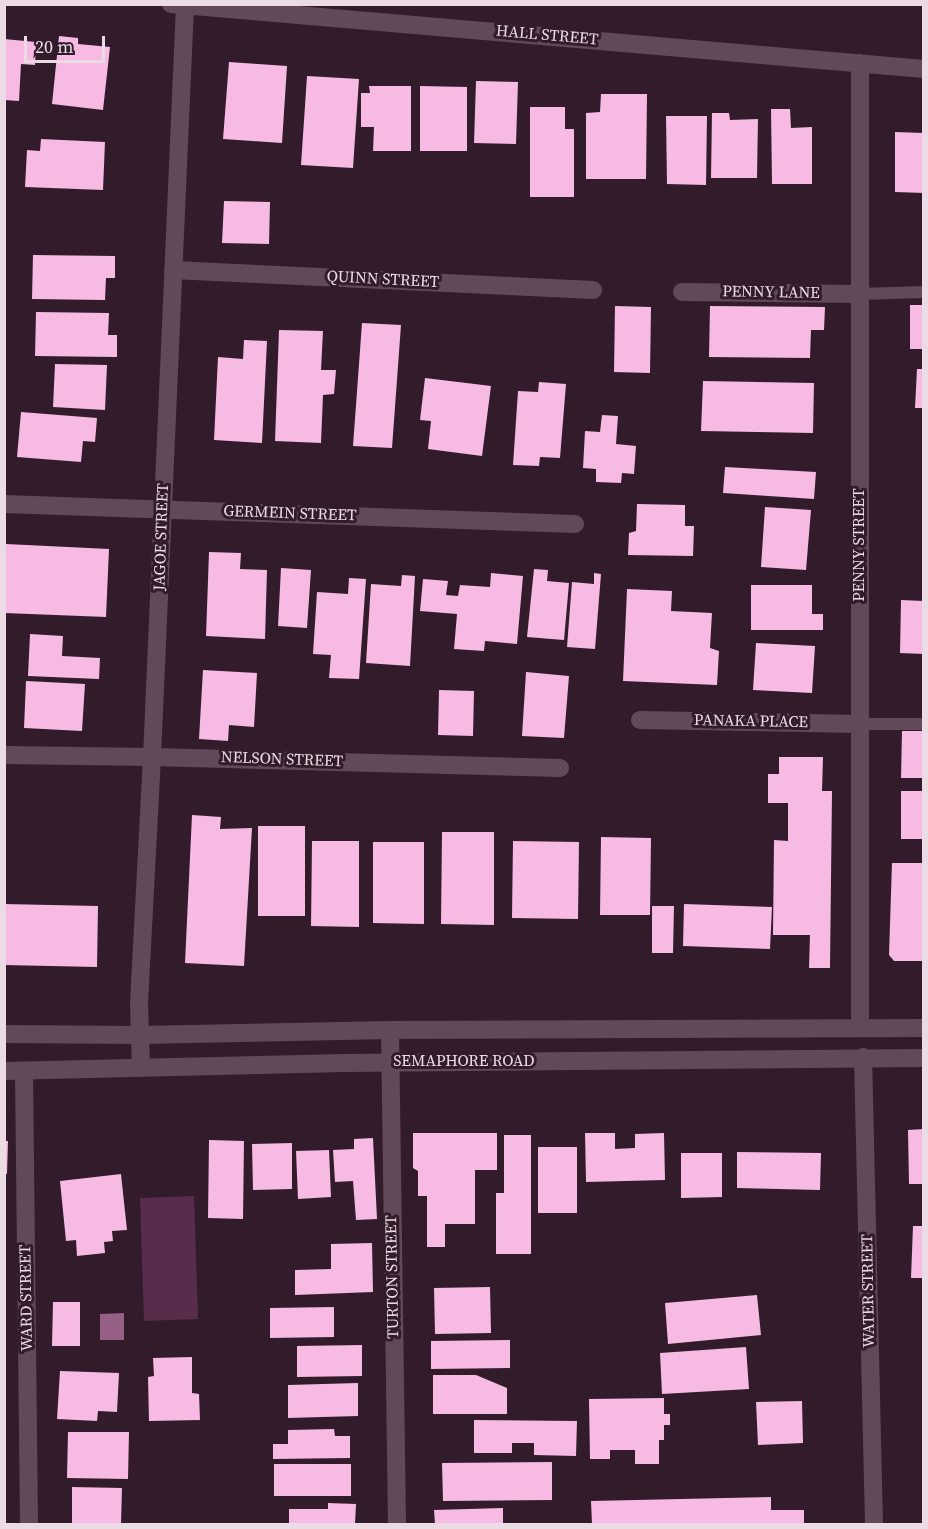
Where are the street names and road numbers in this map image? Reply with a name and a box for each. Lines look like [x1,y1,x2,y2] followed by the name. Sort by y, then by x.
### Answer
[495,22,599,50] street label: HALL STREET
[326,267,440,293] street label: QUINN STREET
[722,283,820,303] street label: PENNY LANE
[151,483,173,591] street label: JAGOE STREET
[850,488,870,602] street label: PENNY STREET
[223,502,357,526] street label: GERMEIN STREET
[694,711,808,733] street label: PANAKA PLACE
[221,748,343,772] street label: NELSON STREET
[393,1052,535,1072] street label: SEMAPHORE ROAD
[382,1215,404,1339] street label: TURTON STREET
[858,1234,880,1348] street label: WATER STREET
[16,1245,38,1351] street label: WARD STREET

